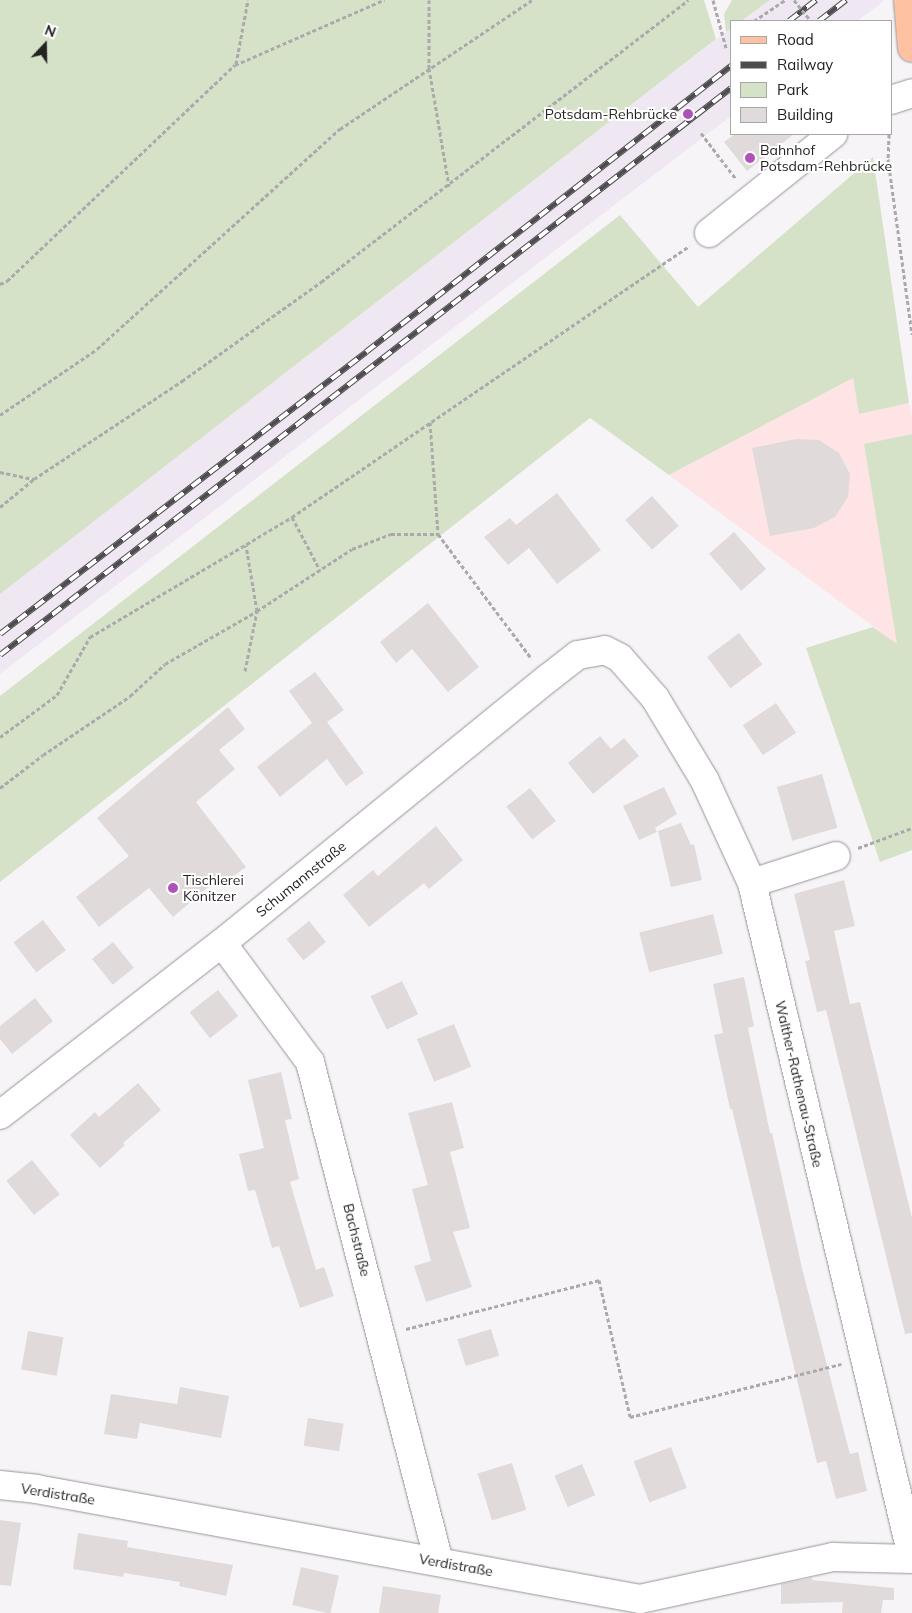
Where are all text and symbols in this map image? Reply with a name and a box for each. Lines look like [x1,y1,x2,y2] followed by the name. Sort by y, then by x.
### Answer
[20,20,70,70] north arrow
[730,20,892,135] legend
[42,21,59,41] text: N
[777,30,814,49] text: Road
[777,55,833,74] text: Railway
[777,80,809,99] text: Park
[777,105,833,124] text: Building
[545,106,677,122] place label: Potsdam-Rehbrücke
[681,107,695,121] marker: Potsdam-Rehbrücke
[760,142,892,174] place label: Bahnhof Potsdam-Rehbrücke
[744,152,756,164] marker: Bahnhof Potsdam-Rehbrücke
[253,838,349,920] street label: Schumannstraße
[183,872,244,904] place label: Tischlerei Könitzer
[167,882,179,894] marker: Tischlerei Könitzer
[772,999,826,1169] street label: Walther-Rathenau-Straße
[340,1202,374,1278] street label: Bachstraße
[20,1480,96,1508] street label: Verdistraße
[418,1550,494,1580] street label: Verdistraße

